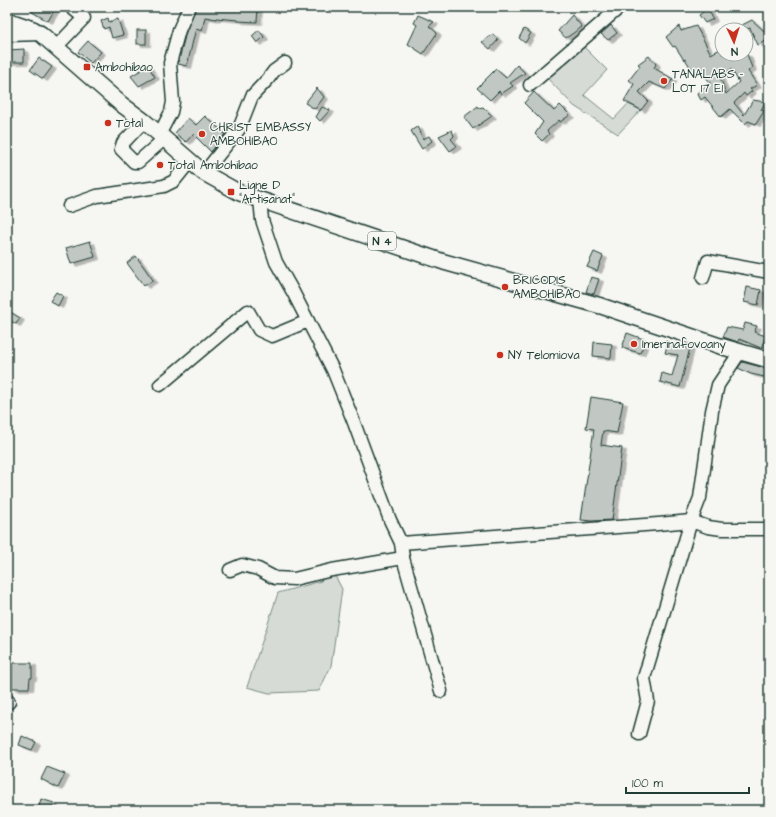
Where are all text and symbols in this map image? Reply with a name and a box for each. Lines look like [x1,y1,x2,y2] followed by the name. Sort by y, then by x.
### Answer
[714,22,754,62] north arrow
[731,44,739,59] text: N
[95,59,153,76] place label: Ambohibao
[82,62,92,72] marker: Ambohibao
[672,66,743,97] place label: TANALABS - LOT 17 E1
[659,76,669,86] marker: TANALABS - LOT 17 E1
[116,115,143,132] place label: Total
[103,118,113,128] marker: Total
[210,119,312,150] place label: CHRIST EMBASSY AMBOHIBAO
[197,129,207,139] marker: CHRIST EMBASSY AMBOHIBAO
[168,157,258,174] place label: Total Ambohibao
[155,160,165,170] marker: Total Ambohibao
[239,177,295,208] place label: Ligne D "Artisanat"
[226,187,236,197] marker: Ligne D "Artisanat"
[368,232,396,250] road number: N 4
[513,272,581,303] place label: BRICODIS AMBOHIBAO
[500,282,510,292] marker: BRICODIS AMBOHIBAO
[642,336,726,354] place label: Imerinafovoany
[629,339,639,349] marker: Imerinafovoany
[508,347,580,364] place label: NY Telomiova
[495,350,505,360] marker: NY Telomiova
[626,769,749,795] scale bar
[632,775,663,792] text: 100 m

